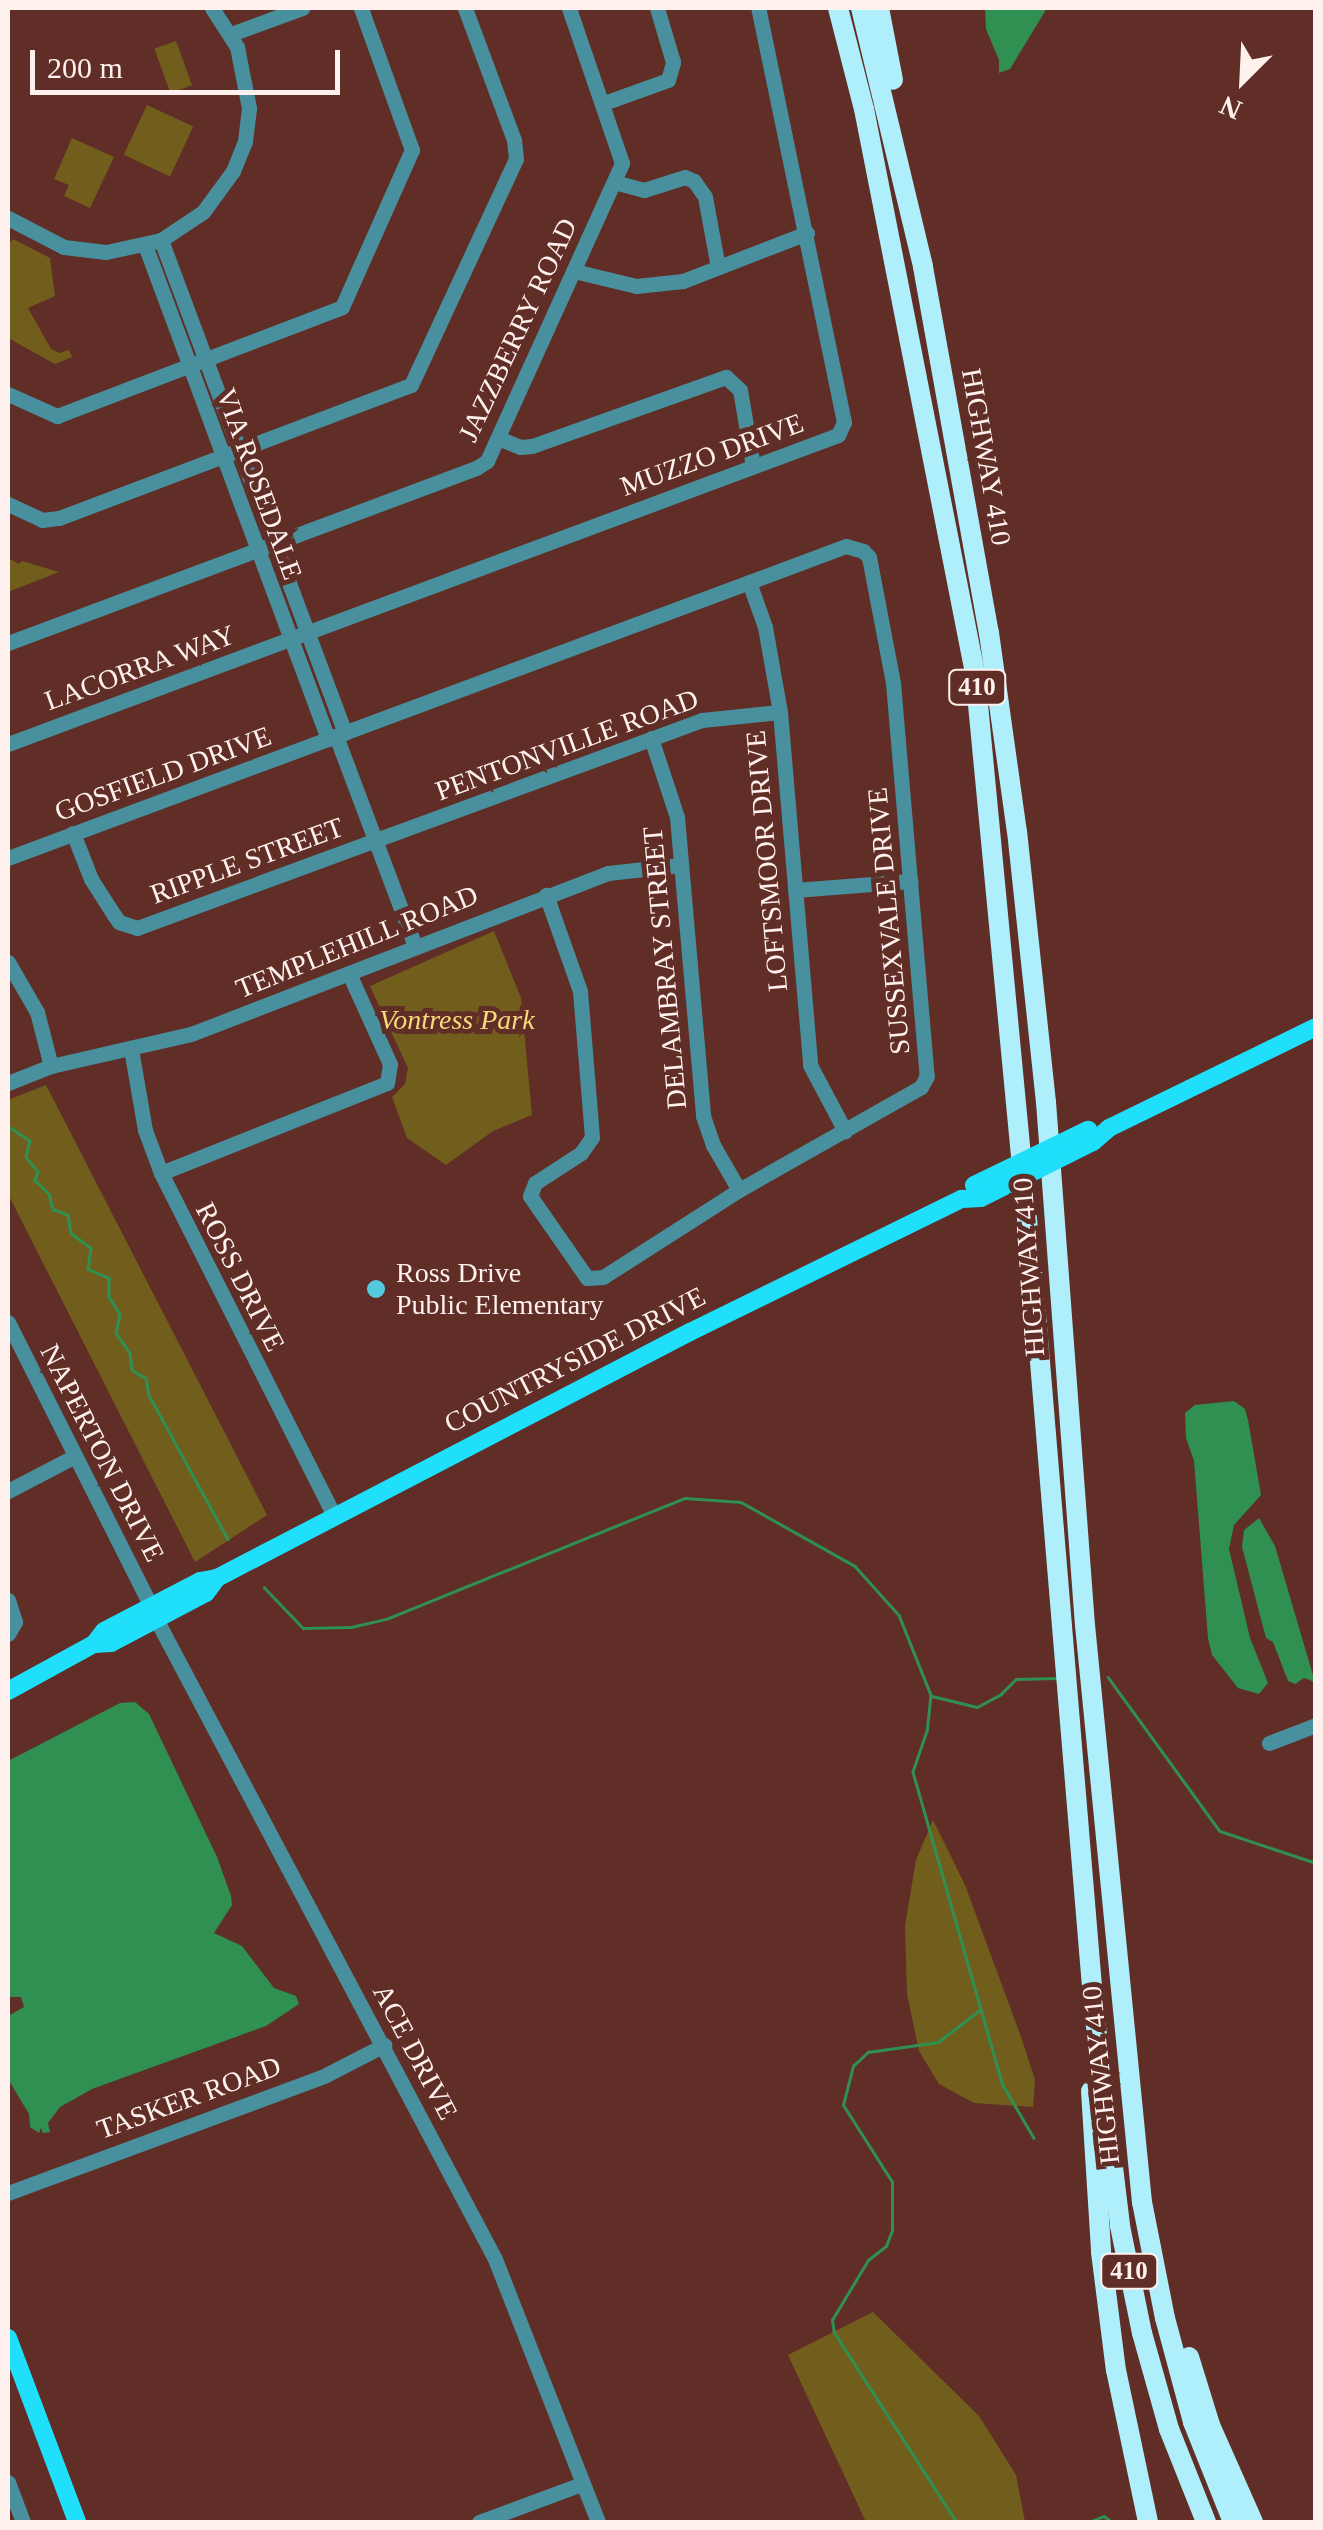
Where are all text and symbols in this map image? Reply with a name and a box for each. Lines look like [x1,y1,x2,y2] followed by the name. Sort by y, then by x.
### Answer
[35,30,345,92] scale bar
[1193,30,1293,130] north arrow
[47,51,123,84] text: 200 m
[1215,90,1246,126] text: N
[451,213,585,447] street label: JAZZBERRY ROAD
[954,365,1018,549] street label: HIGHWAY 410
[209,383,309,585] street label: VIA ROSEDALE
[616,406,808,504] street label: MUZZO DRIVE
[39,618,241,718] street label: LACORRA WAY
[947,667,1007,707] road number: 410
[431,682,703,808] street label: PENTONVILLE ROAD
[50,719,276,829] street label: GOSFIELD DRIVE
[739,729,795,993] street label: LOFTSMOOR DRIVE
[861,786,917,1056] street label: SUSSEXVALE DRIVE
[146,810,348,912] street label: RIPPLE STREET
[636,825,694,1111] street label: DELAMBRAY STREET
[231,878,483,1006] street label: TEMPLEHILL ROAD
[379,1003,535,1037] park label: Vontress Park
[1006,1176,1052,1358] street label: HIGHWAY 410
[188,1197,292,1357] street label: ROSS DRIVE
[396,1256,604,1322] place label: Ross Drive Public Elementary
[365,1278,387,1300] marker: Ross Drive Public Elementary
[439,1280,711,1440] street label: COUNTRYSIDE DRIVE
[33,1339,171,1567] street label: NAPERTON DRIVE
[365,1979,465,2125] street label: ACE DRIVE
[1075,1984,1127,2166] street label: HIGHWAY 410
[93,2049,285,2147] street label: TASKER ROAD
[1099,2251,1159,2291] road number: 410

